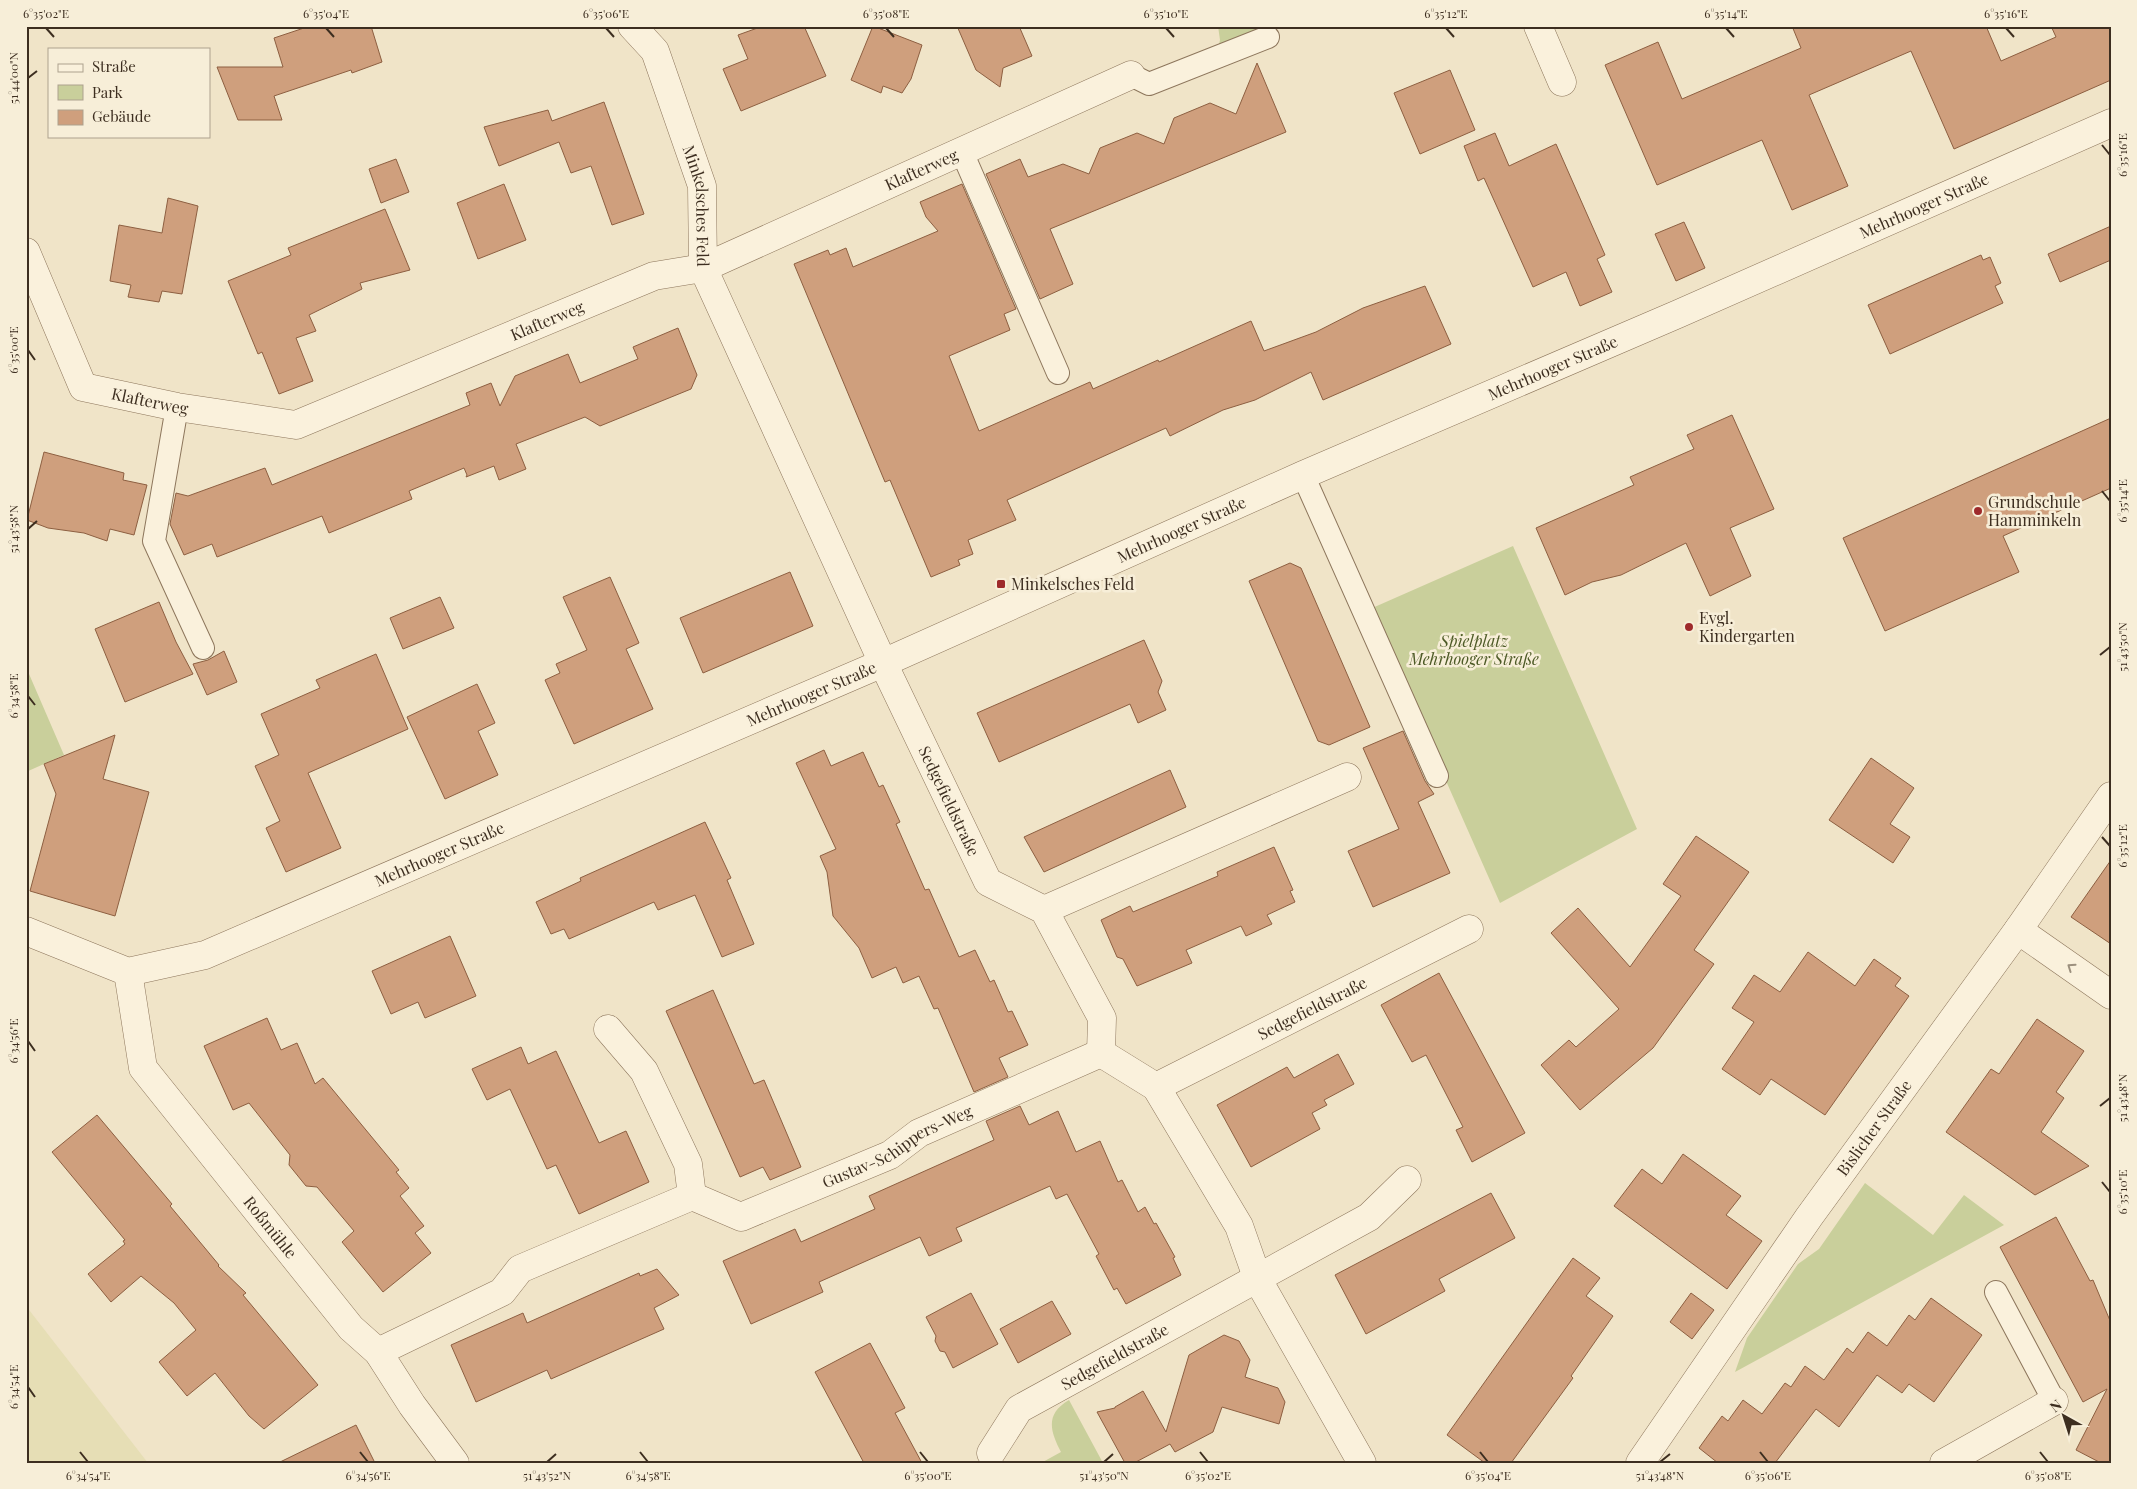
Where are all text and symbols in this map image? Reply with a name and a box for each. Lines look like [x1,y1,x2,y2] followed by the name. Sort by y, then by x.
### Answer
[23,5,69,21] text: 6°35'02"E
[303,5,349,21] text: 6°35'04"E
[583,5,629,21] text: 6°35'06"E
[863,5,909,21] text: 6°35'08"E
[1144,5,1188,21] text: 6°35'10"E
[1424,5,1468,21] text: 6°35'12"E
[1704,5,1748,21] text: 6°35'14"E
[1984,5,2028,21] text: 6°35'16"E
[48,48,210,138] legend
[5,51,21,104] text: 51°44'00"N
[92,56,136,76] text: Straße
[92,82,124,102] text: Park
[92,106,151,126] text: Gebäude
[2114,133,2130,177] text: 6°35'16"E
[679,142,714,267] street label: Minkelsches Feld
[881,143,962,195] street label: Klafterweg
[1856,167,1992,243] street label: Mehrhooger Straße
[507,295,587,345] street label: Klafterweg
[5,326,21,374] text: 6°35'00"E
[1485,330,1621,404] street label: Mehrhooger Straße
[110,382,190,419] street label: Klafterweg
[2114,479,2130,523] text: 6°35'14"E
[1114,491,1249,567] street label: Mehrhooger Straße
[1988,491,2082,530] place label: Grundschule Hamminkeln
[5,504,21,553] text: 51°43'58"N
[1972,505,1984,517] marker: Grundschule Hamminkeln
[1011,573,1134,594] place label: Minkelsches Feld
[995,578,1007,590] marker: Minkelsches Feld
[1699,607,1795,646] place label: Evgl. Kindergarten
[1683,621,1695,633] marker: Evgl. Kindergarten
[2114,622,2130,672] text: 51°43'50"N
[1408,630,1539,669] park label: Spielplatz Mehrhooger Straße
[743,656,879,731] street label: Mehrhooger Straße
[5,673,21,719] text: 6°34'58"E
[914,742,985,859] street label: Sedgefieldstraße
[371,816,507,891] street label: Mehrhooger Straße
[2114,824,2130,868] text: 6°35'12"E
[2067,964,2077,973] one-way arrow
[1254,971,1370,1044] street label: Sedgefieldstraße
[5,1019,21,1063] text: 6°34'56"E
[2114,1073,2130,1122] text: 51°43'48"N
[1832,1075,1916,1180] street label: Bislicher Straße
[819,1100,976,1192] street label: Gustav-Schippers-Weg
[2114,1170,2130,1214] text: 6°35'10"E
[239,1191,302,1262] street label: Roßmühle
[1057,1318,1172,1394] street label: Sedgefieldstraße
[5,1365,21,1409] text: 6°34'54"E
[2040,1392,2090,1442] north arrow
[2046,1395,2065,1416] text: N
[66,1467,110,1483] text: 6°34'54"E
[346,1467,390,1483] text: 6°34'56"E
[523,1467,572,1483] text: 51°43'52"N
[625,1467,671,1483] text: 6°34'58"E
[904,1467,952,1483] text: 6°35'00"E
[1079,1467,1129,1483] text: 51°43'50"N
[1185,1467,1231,1483] text: 6°35'02"E
[1465,1467,1511,1483] text: 6°35'04"E
[1636,1467,1685,1483] text: 51°43'48"N
[1745,1467,1791,1483] text: 6°35'06"E
[2025,1467,2071,1483] text: 6°35'08"E

